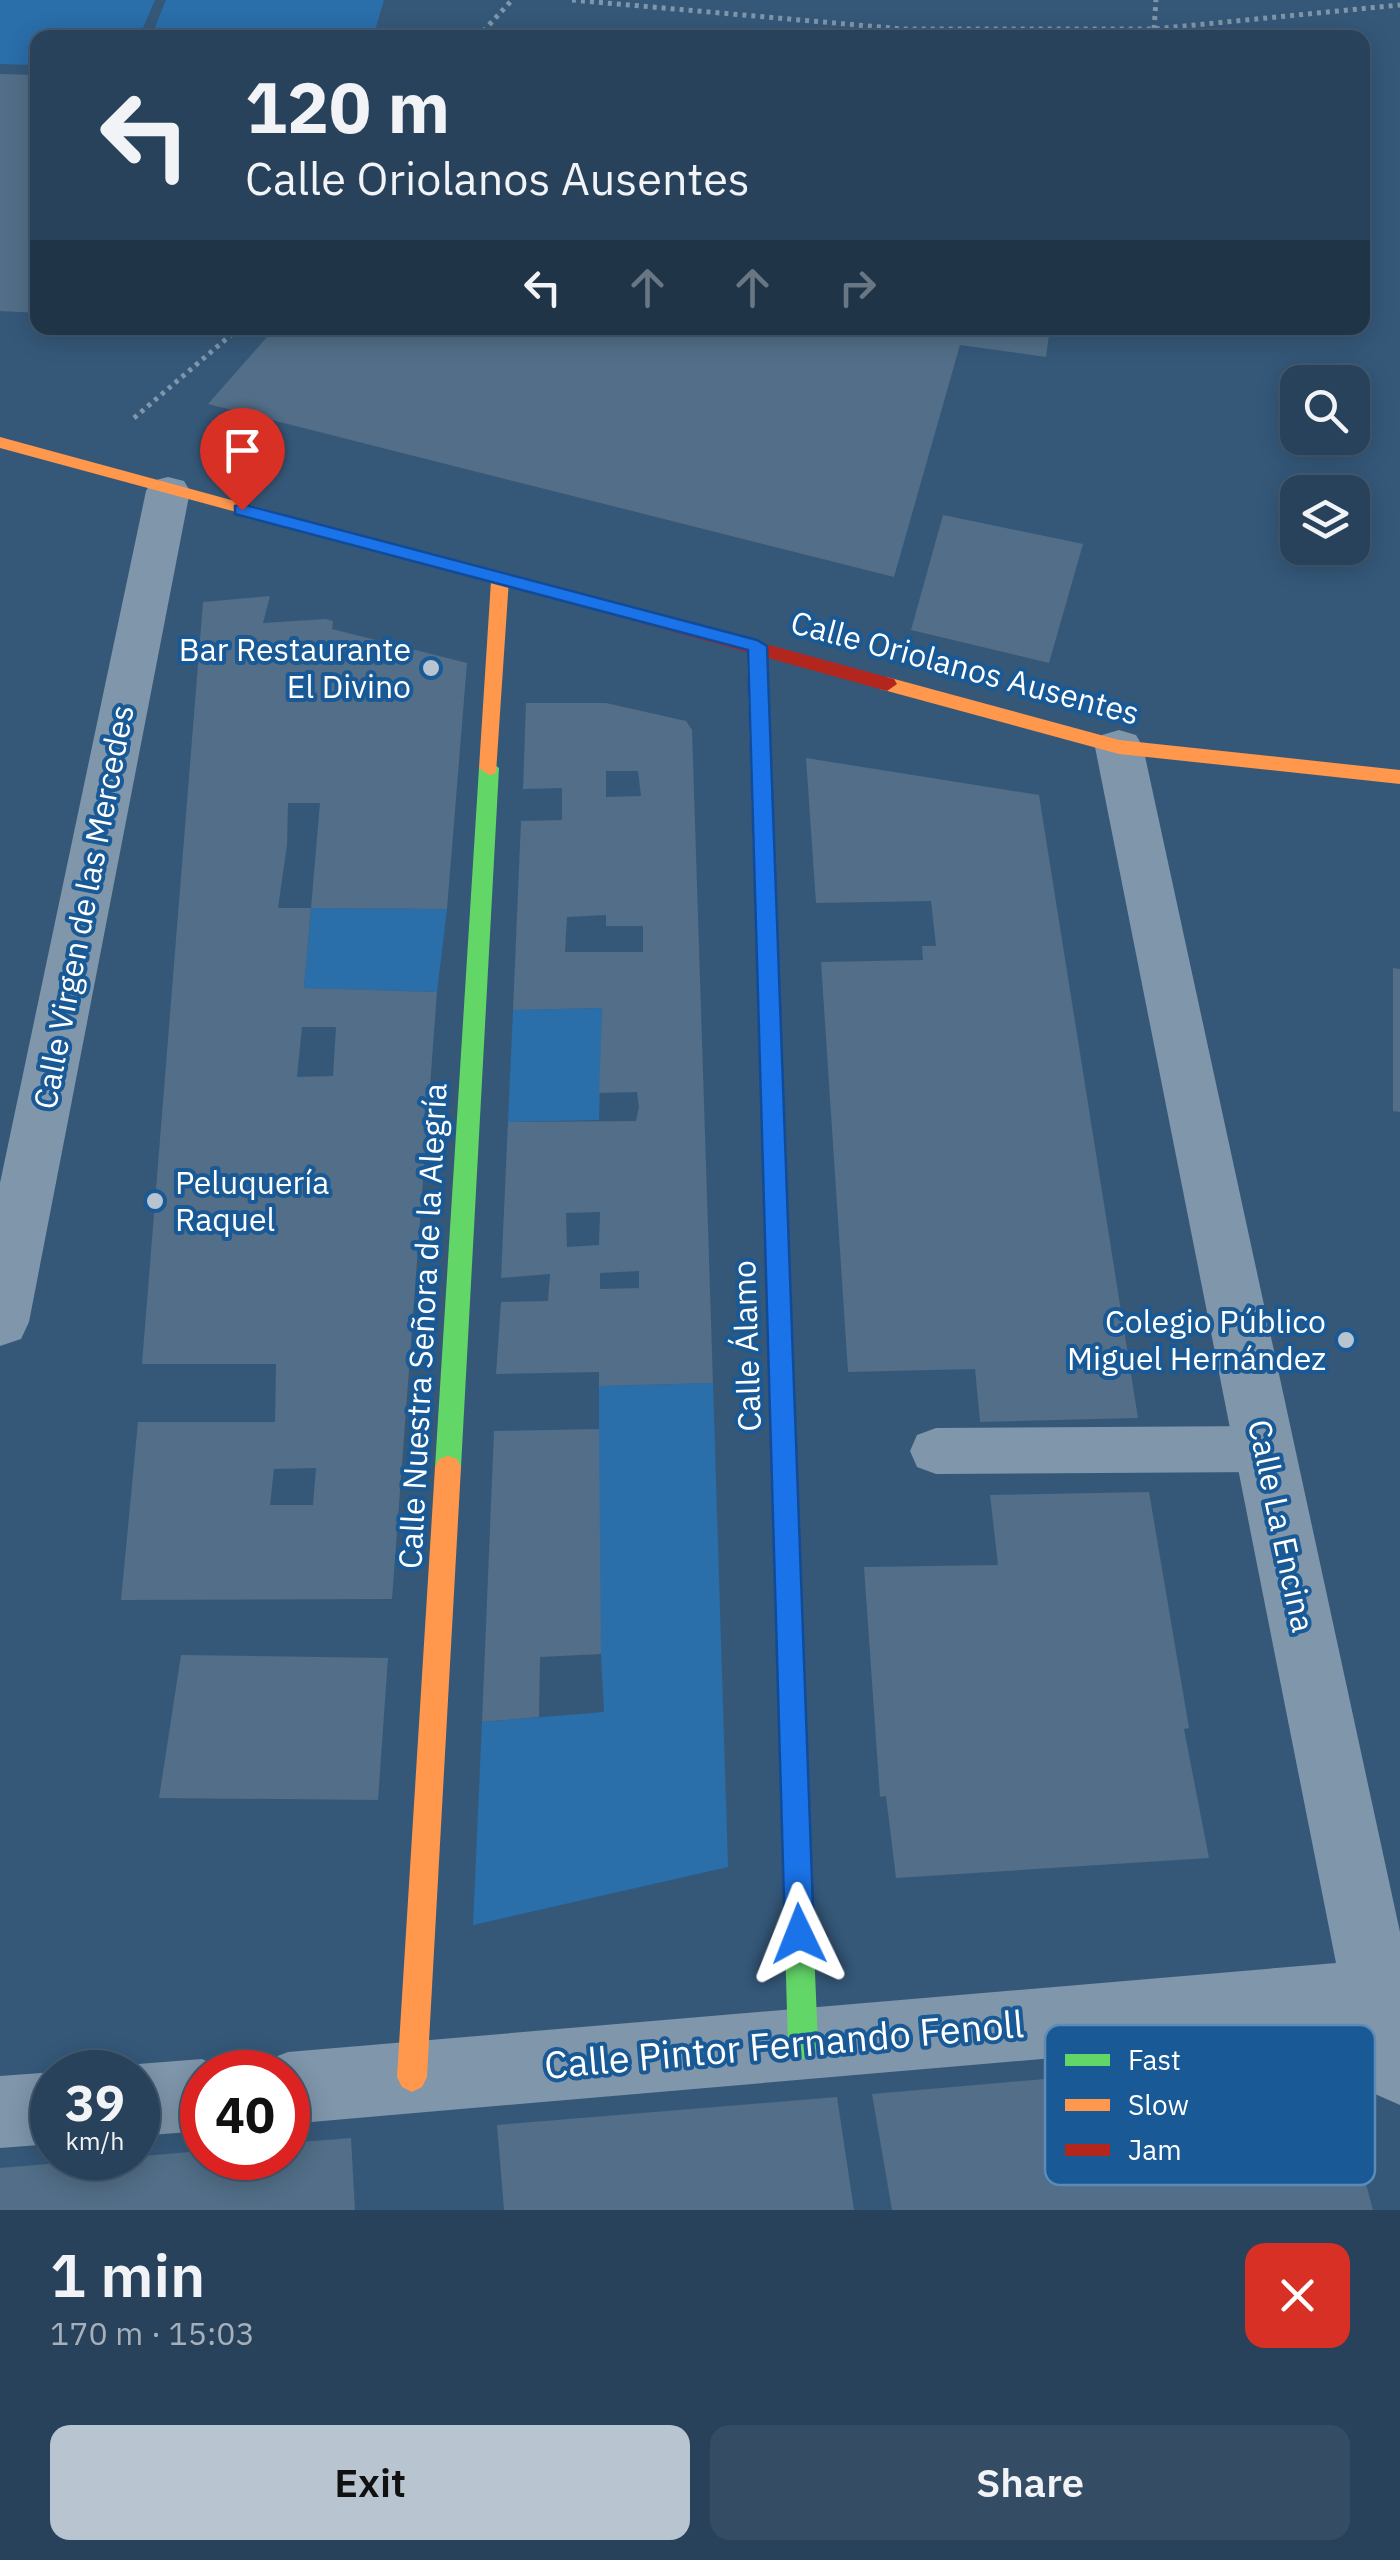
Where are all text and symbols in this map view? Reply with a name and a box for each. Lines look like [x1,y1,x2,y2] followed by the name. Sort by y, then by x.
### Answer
[245,61,450,152] text: 120 m
[80,70,210,200] icon: left
[245,149,750,207] text: Calle Oriolanos Ausentes
[515,260,570,315] icon: left
[620,260,675,315] icon: ahead
[725,260,780,315] icon: ahead
[830,260,885,315] icon: right
[1280,365,1370,565] map controls
[1280,365,1370,455] button: search
[200,408,285,511] pin
[215,423,270,478] icon: arrive
[1280,475,1370,565] button: layers
[786,600,1144,734] street label: Calle Oriolanos Ausentes
[179,628,411,707] place label: Bar Restaurante El Divino
[420,657,442,679] marker: Bar Restaurante El Divino
[23,701,143,1112] street label: Calle Virgen de las Mercedes
[388,1082,456,1570] street label: Calle Nuestra Señora de la Alegría
[175,1161,329,1240] place label: Peluquería Raquel
[144,1190,166,1212] marker: Peluquería Raquel
[722,1260,770,1432] street label: Calle Álamo
[1067,1300,1326,1379] place label: Colegio Público Miguel Hernández
[1335,1329,1357,1351] marker: Colegio Público Miguel Hernández
[1239,1416,1325,1636] street label: Calle La Encina
[747,1882,851,1986] position arrow
[542,1998,1026,2089] street label: Calle Pintor Fernando Fenoll
[1045,2025,1375,2185] legend
[1128,2041,1181,2078] text: Fast
[180,2050,310,2180] speed limit sign: 40
[65,2070,125,2135] text: 39
[1128,2086,1189,2123] text: Slow
[66,2124,124,2157] text: km/h
[1128,2131,1182,2168] text: Jam
[50,2235,205,2314] text: 1 min
[1245,2243,1350,2348] button: close
[50,2312,255,2354] text: 170 m · 15:03
[50,2425,690,2540] button: Exit
[710,2425,1350,2540] button: Share

